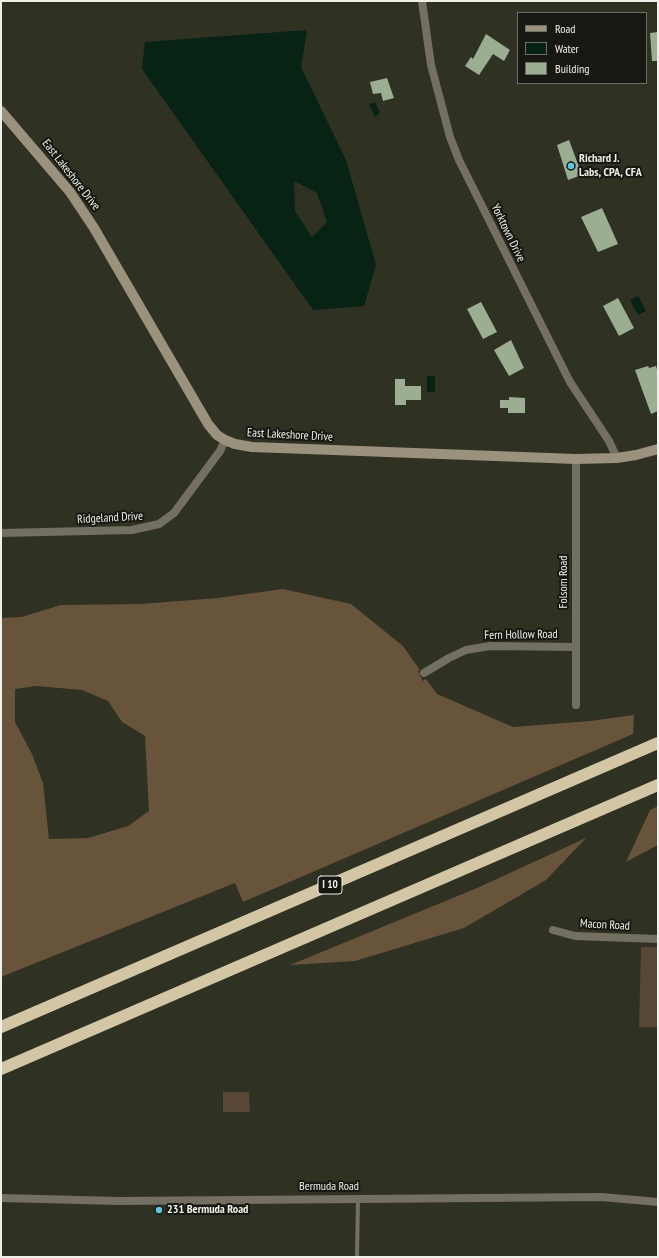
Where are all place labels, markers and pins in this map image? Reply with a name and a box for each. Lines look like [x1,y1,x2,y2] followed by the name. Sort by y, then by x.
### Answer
[579,152,642,180] place label: Richard J. Labs, CPA, CFA
[566,161,576,171] marker: Richard J. Labs, CPA, CFA
[167,1203,248,1217] place label: 231 Bermuda Road
[154,1205,164,1215] marker: 231 Bermuda Road

